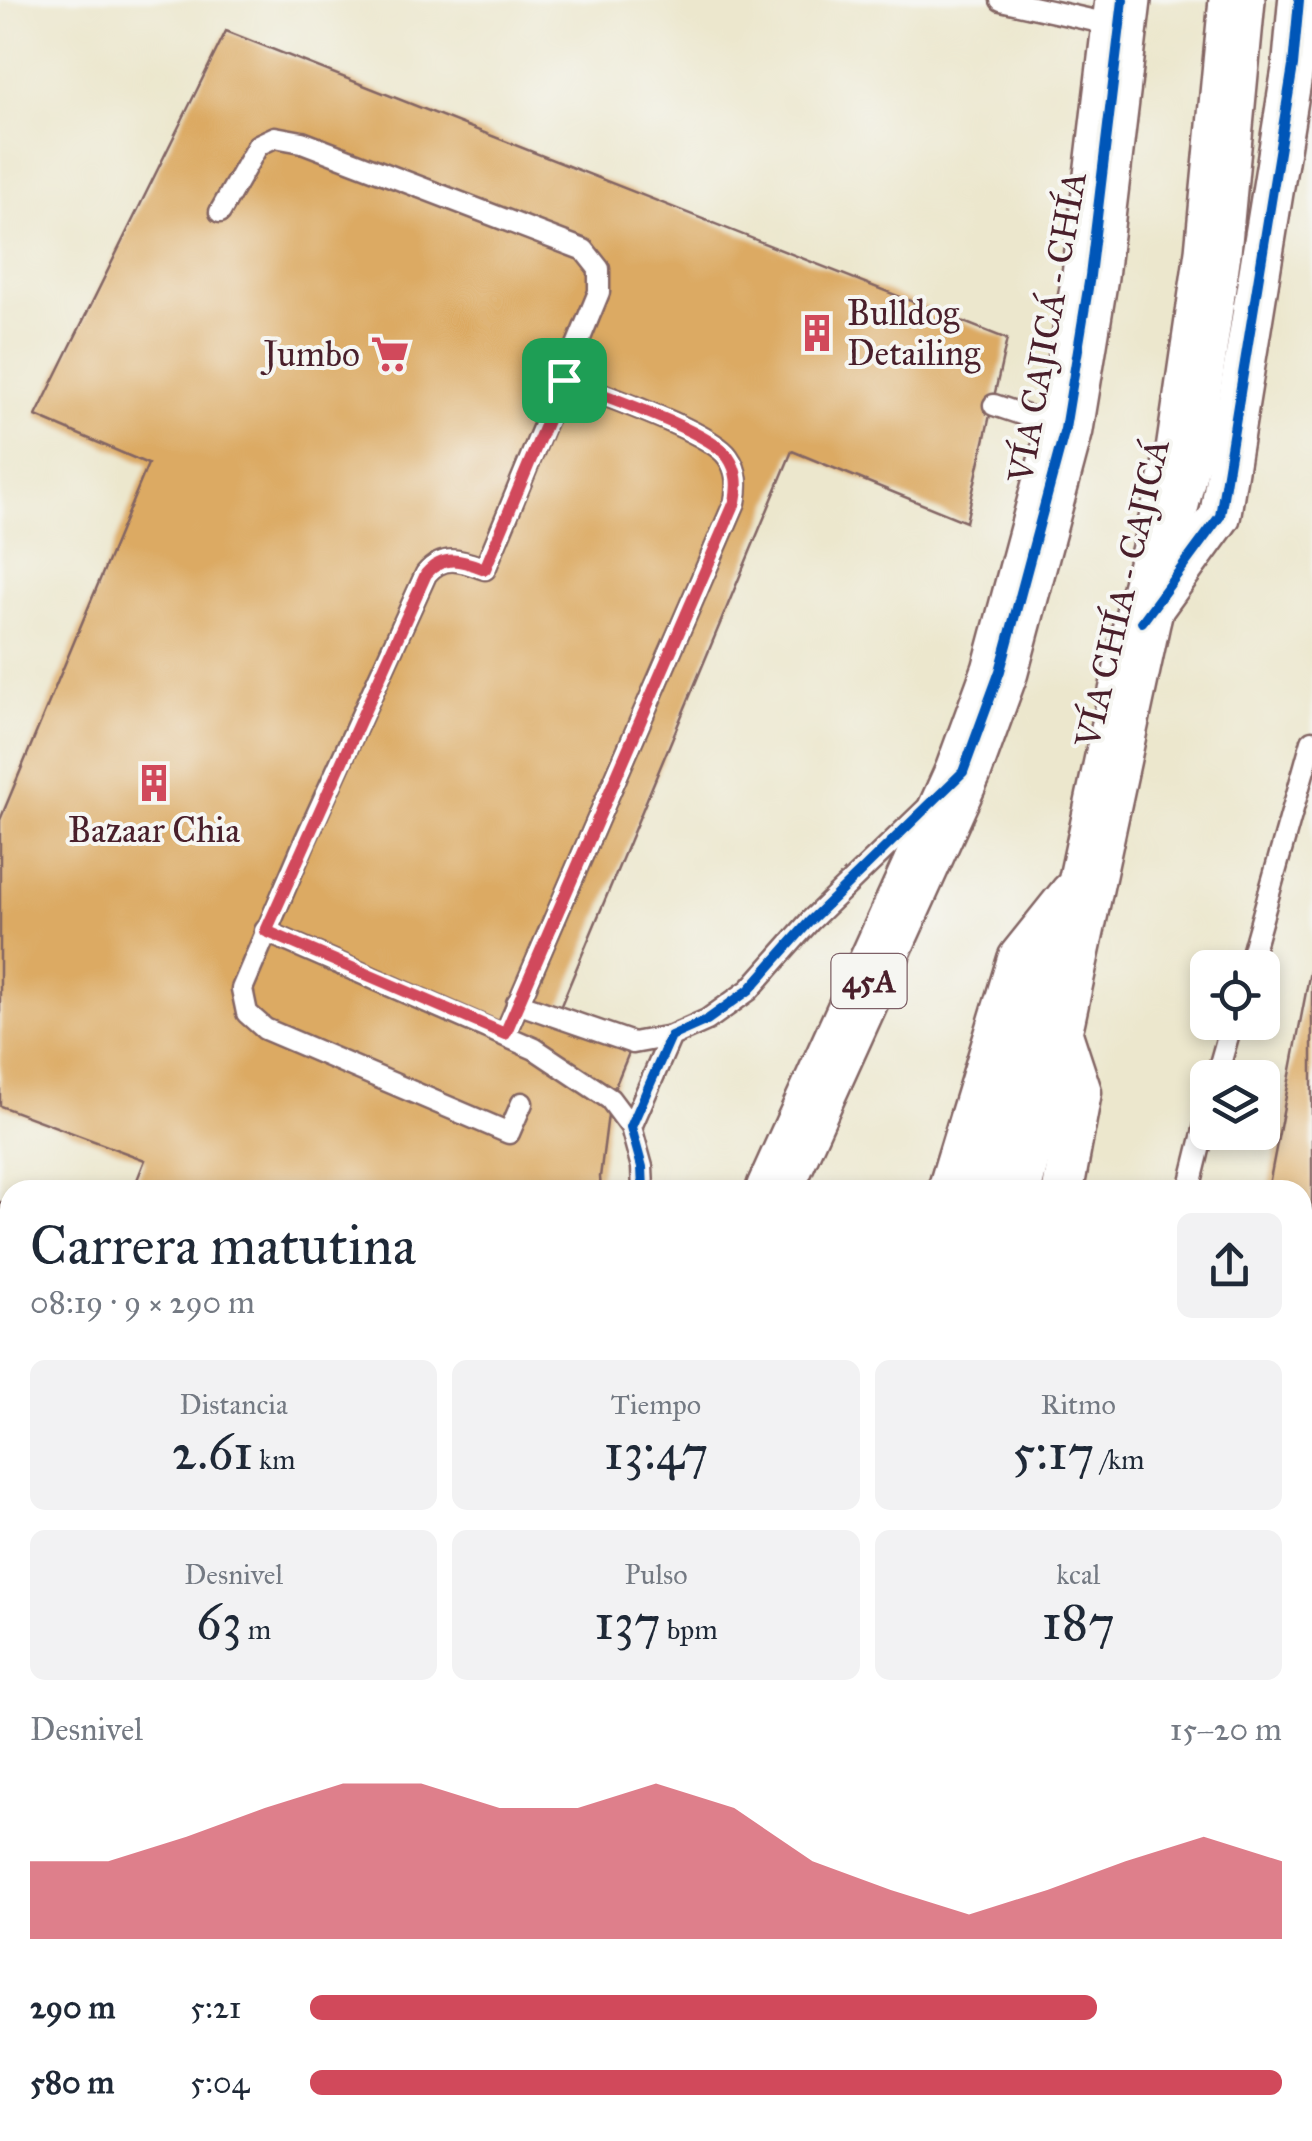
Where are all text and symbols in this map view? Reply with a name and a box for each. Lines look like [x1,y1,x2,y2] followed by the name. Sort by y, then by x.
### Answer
[996,167,1096,487] street label: VÍA CAJICÁ - CHÍA
[847,292,981,375] place label: Bulldog Detailing
[796,312,838,354] building icon: Bulldog Detailing
[260,333,360,376] place label: Jumbo
[369,333,411,375] supermarket icon: Jumbo
[522,338,607,423] pin
[537,353,592,408] icon: arrive
[1063,434,1179,753] street label: VÍA CHÍA - CAJICÁ
[133,762,175,804] building icon: Bazaar Chia
[68,809,240,852] place label: Bazaar Chia
[1190,950,1280,1150] map controls
[1190,950,1280,1040] button: locate
[832,954,906,1008] road number: 45A
[1190,1060,1280,1150] button: layers
[30,1212,416,1279] text: Carrera matutina
[1177,1213,1282,1318] button: share
[30,1283,255,1322] text: 08:19 · 9 × 290 m
[180,1387,288,1422] text: Distancia
[611,1387,701,1422] text: Tiempo
[1041,1387,1116,1422] text: Ritmo
[172,1422,253,1483] text: 2.61
[604,1422,708,1483] text: 13:47
[1012,1422,1094,1483] text: 5:17
[253,1442,296,1477] text: km
[1094,1442,1145,1477] text: /km
[184,1557,283,1592] text: Desnivel
[624,1557,688,1592] text: Pulso
[1056,1557,1100,1592] text: kcal
[196,1592,242,1653] text: 63
[594,1592,661,1653] text: 137
[1042,1592,1115,1653] text: 187
[242,1612,271,1647] text: m
[661,1612,718,1647] text: bpm
[30,1710,143,1749] text: Desnivel
[1170,1710,1282,1749] text: 15–20 m
[30,1988,115,2027] text: 290 m
[190,1988,241,2027] text: 5:21
[30,2063,114,2102] text: 580 m
[190,2063,249,2102] text: 5:04

